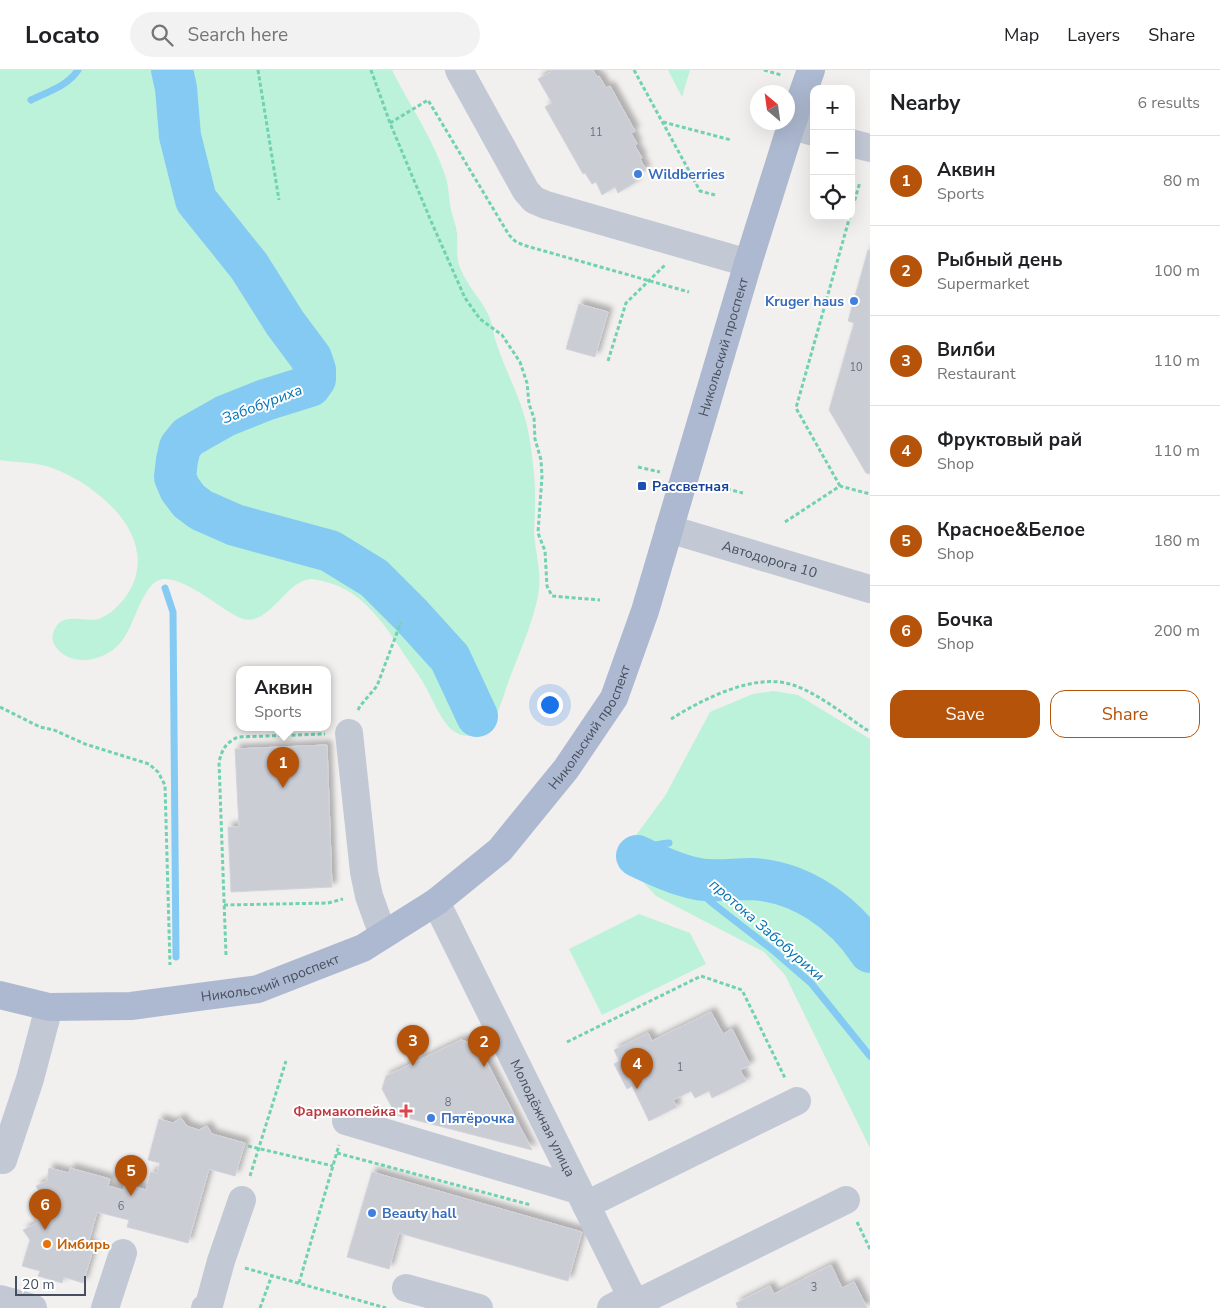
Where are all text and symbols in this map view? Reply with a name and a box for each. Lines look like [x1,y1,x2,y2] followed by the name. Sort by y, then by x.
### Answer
[130,12,480,57] search box
[25,19,100,51] text: Locato
[148,21,176,49] icon: search
[188,22,288,48] text: Search here
[1004,23,1039,47] text: Map
[1067,23,1120,47] text: Layers
[1148,23,1195,47] text: Share
[750,85,795,130] north arrow
[810,85,855,220] map controls
[810,85,855,130] button: +
[890,89,960,117] text: Nearby
[1138,92,1200,114] text: 6 results
[589,125,603,140] house number: 11
[810,130,855,175] button: −
[937,157,996,183] text: Аквин
[648,165,725,184] place label: Wildberries
[632,168,644,180] marker: Wildberries
[901,170,911,192] text: 1
[1163,170,1200,192] text: 80 m
[810,175,855,220] button: locate
[937,183,985,205] text: Sports
[937,247,1062,273] text: Рыбный день
[901,260,911,282] text: 2
[1153,260,1200,282] text: 100 m
[937,273,1029,295] text: Supermarket
[694,275,753,419] street label: Никольский проспект
[765,292,844,311] place label: Kruger haus
[848,295,860,307] marker: Kruger haus
[937,337,996,363] text: Вилби
[901,350,911,372] text: 3
[1153,350,1200,372] text: 110 m
[849,360,863,375] house number: 10
[937,363,1016,385] text: Restaurant
[219,380,305,428] water label: Забобуриха
[937,427,1082,453] text: Фруктовый рай
[901,440,911,462] text: 4
[1153,440,1200,462] text: 110 m
[937,453,974,475] text: Shop
[652,477,729,496] place label: Рассветная
[636,480,648,492] marker: Рассветная
[937,517,1085,543] text: Красное&Белое
[901,530,911,552] text: 5
[1153,530,1200,552] text: 180 m
[719,536,819,583] street label: Автодорога 10
[937,543,974,565] text: Shop
[937,607,993,633] text: Бочка
[901,620,911,642] text: 6
[1153,620,1200,642] text: 200 m
[937,633,974,655] text: Shop
[544,661,635,794] street label: Никольский проспект
[236,666,331,731] popup
[254,675,313,701] text: Аквин
[890,690,1040,738] button: Save
[1050,690,1200,738] button: Share
[537,692,563,718] your location
[254,701,302,723] text: Sports
[267,747,299,788] pin: 1
[705,874,829,986] water label: протока Забобурихи
[200,949,343,1007] street label: Никольский проспект
[397,1025,429,1066] pin: 3
[468,1026,500,1067] pin: 2
[621,1048,653,1089] pin: 4
[505,1056,580,1180] street label: Молодёжная улица
[677,1060,683,1075] house number: 1
[445,1095,452,1110] house number: 8
[293,1102,396,1121] place label: Фармакопейка
[400,1105,412,1117] marker: Фармакопейка
[441,1109,515,1128] place label: Пятёрочка
[425,1112,437,1124] marker: Пятёрочка
[115,1155,147,1196] pin: 5
[29,1189,61,1230] pin: 6
[118,1199,125,1214] house number: 6
[382,1204,457,1223] place label: Beauty hall
[366,1207,378,1219] marker: Beauty hall
[57,1235,110,1254] place label: Имбирь
[41,1238,53,1250] marker: Имбирь
[15,1273,86,1296] scale bar
[22,1275,54,1294] text: 20 m
[811,1280,817,1295] house number: 3

